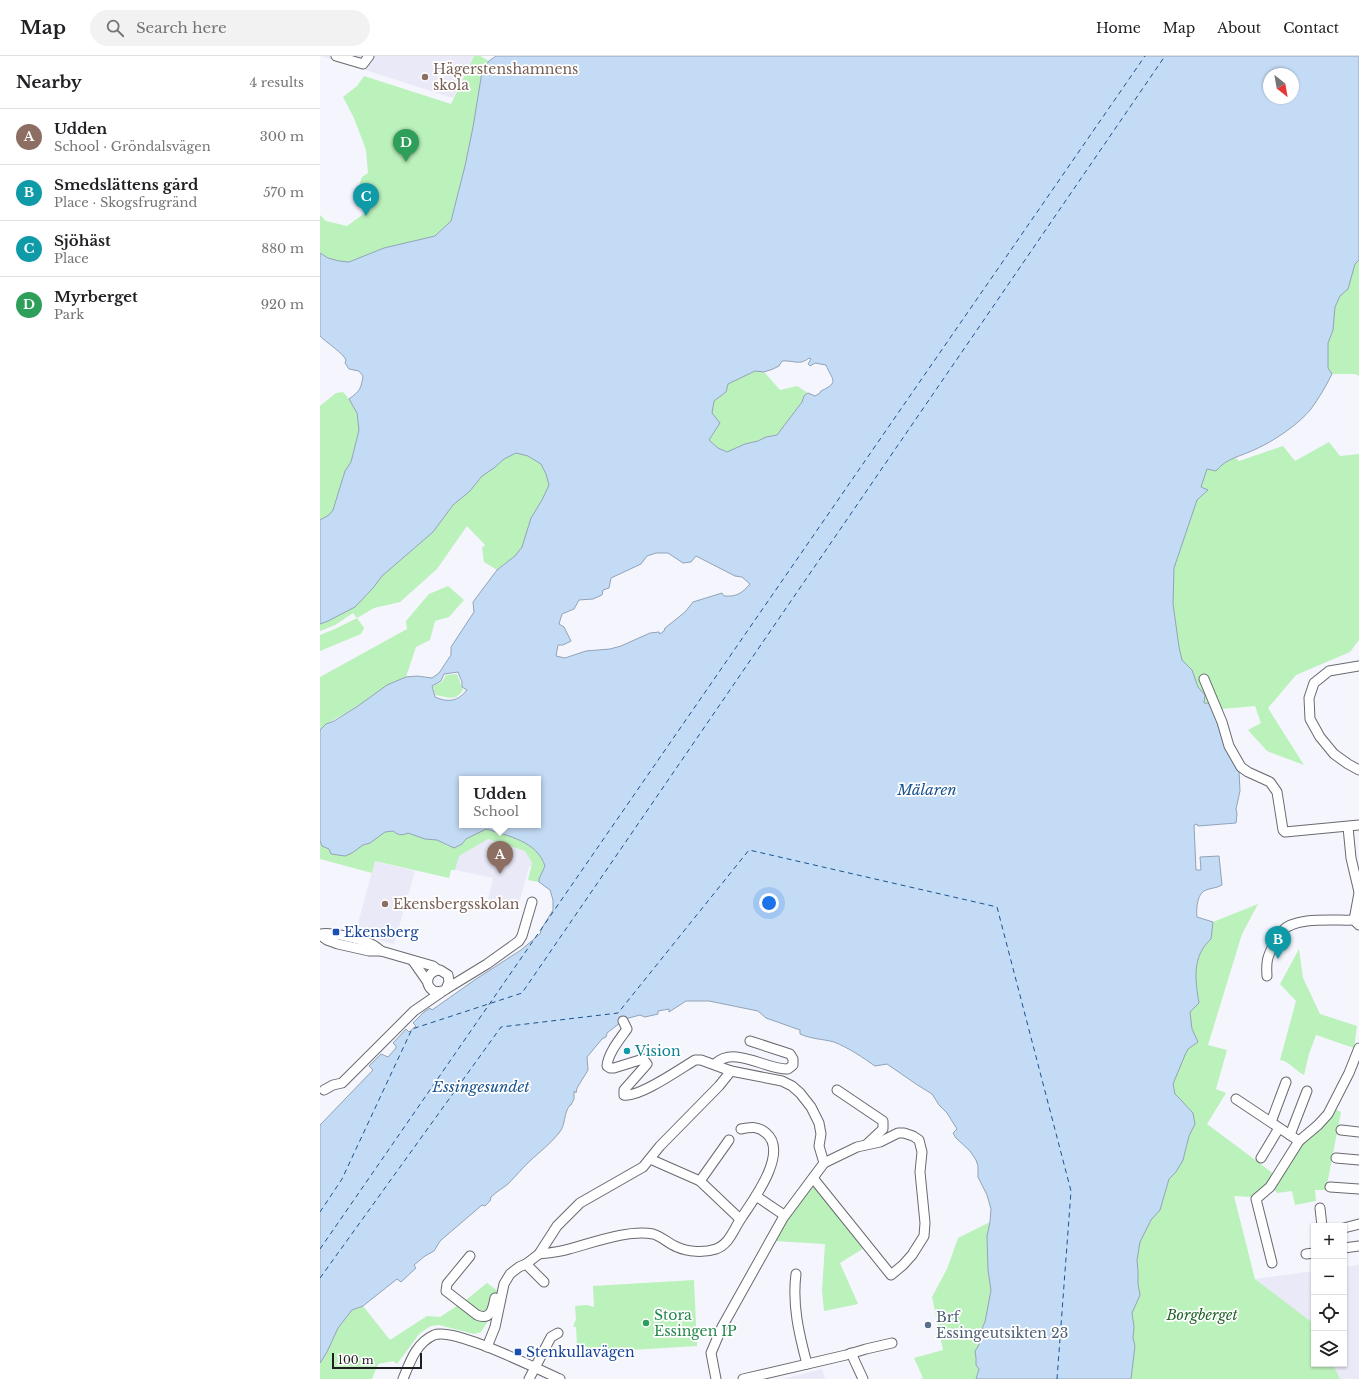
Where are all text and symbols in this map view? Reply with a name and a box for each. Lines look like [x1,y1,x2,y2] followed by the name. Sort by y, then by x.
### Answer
[90,10,370,46] search box
[20,16,66,39] text: Map
[104,17,126,39] icon: search
[136,18,227,37] text: Search here
[1096,19,1141,37] text: Home
[1163,19,1195,37] text: Map
[1217,19,1261,37] text: About
[1283,19,1339,37] text: Contact
[433,60,578,94] place label: Hägerstenshamnens skola
[1263,68,1299,104] north arrow
[16,72,82,93] text: Nearby
[420,72,430,82] marker: Hägerstenshamnens skola
[250,74,304,91] text: 4 results
[54,119,107,138] text: Udden
[24,128,34,145] text: A
[260,128,304,145] text: 300 m
[393,129,419,162] pin: D
[54,138,211,155] text: School · Gröndalsvägen
[54,175,198,194] text: Smedslättens gård
[353,183,379,216] pin: C
[24,184,34,201] text: B
[263,184,304,201] text: 570 m
[54,194,197,211] text: Place · Skogsfrugränd
[54,231,111,250] text: Sjöhäst
[24,240,34,257] text: C
[261,240,304,257] text: 880 m
[54,250,89,267] text: Place
[54,287,138,306] text: Myrberget
[23,296,35,313] text: D
[261,296,304,313] text: 920 m
[54,306,84,323] text: Park
[459,776,541,828] popup
[896,780,957,799] water label: Mälaren
[473,784,527,803] text: Udden
[473,803,519,820] text: School
[487,841,513,874] pin: A
[759,893,779,913] your location
[393,895,520,913] place label: Ekensbergsskolan
[380,899,390,909] marker: Ekensbergsskolan
[344,923,419,941] place label: Ekensberg
[1265,926,1291,959] pin: B
[331,927,341,937] marker: Ekensberg
[634,1042,681,1060] place label: Vision
[622,1046,632,1056] marker: Vision
[431,1077,530,1096] water label: Essingesundet
[1311,1223,1347,1367] map controls
[1311,1223,1347,1259] button: +
[1311,1259,1347,1295] button: −
[1311,1295,1347,1331] button: locate
[654,1306,737,1340] place label: Stora Essingen IP
[1165,1306,1238,1324] park label: Borgberget
[936,1308,1068,1342] place label: Brf Essingeutsikten 23
[641,1318,651,1328] marker: Stora Essingen IP
[923,1320,933,1330] marker: Brf Essingeutsikten 23
[1311,1331,1347,1367] button: layers
[526,1343,635,1361] place label: Stenkullavägen
[513,1347,523,1357] marker: Stenkullavägen
[332,1351,422,1370] scale bar
[338,1353,374,1367] text: 100 m

